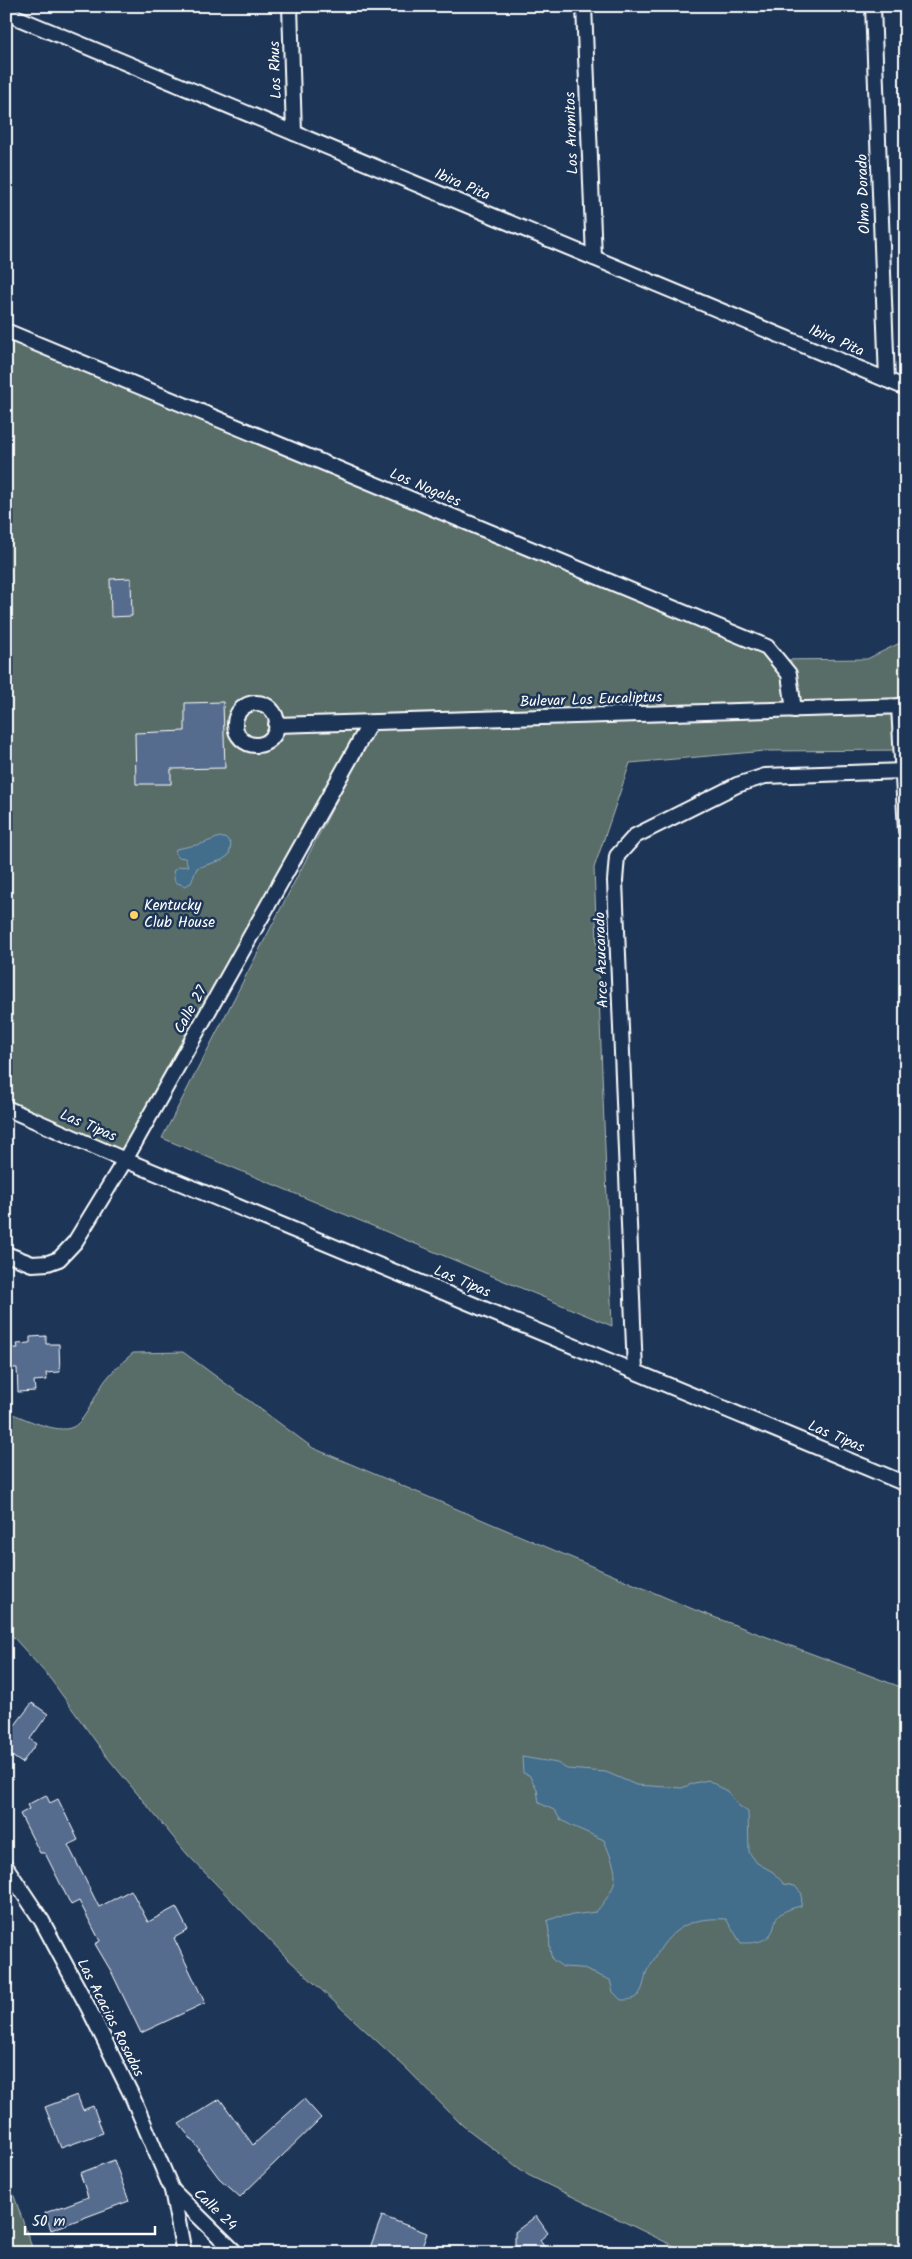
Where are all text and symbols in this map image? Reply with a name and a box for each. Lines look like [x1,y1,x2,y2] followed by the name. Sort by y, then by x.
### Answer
[263,40,289,99] street label: Los Rhus
[559,91,585,175] street label: Los Aromitos
[851,153,877,235] street label: Olmo Dorado
[430,162,494,208] street label: Ibira Pita
[804,318,868,364] street label: Ibira Pita
[386,462,465,514] street label: Los Nogales
[519,686,663,714] street label: Bulevar Los Eucaliptus
[144,894,215,935] place label: Kentucky Club House
[128,909,140,921] marker: Kentucky Club House
[588,911,616,1009] street label: Arce Azucarado
[168,981,215,1038] street label: Calle 27
[56,1103,121,1149] street label: Las Tipas
[430,1259,495,1305] street label: Las Tipas
[804,1414,869,1460] street label: Las Tipas
[70,1955,150,2082] street label: Las Acacias Rosadas
[188,2183,242,2237] street label: Calle 24
[25,2204,155,2236] scale bar
[32,2210,66,2234] text: 50 m

